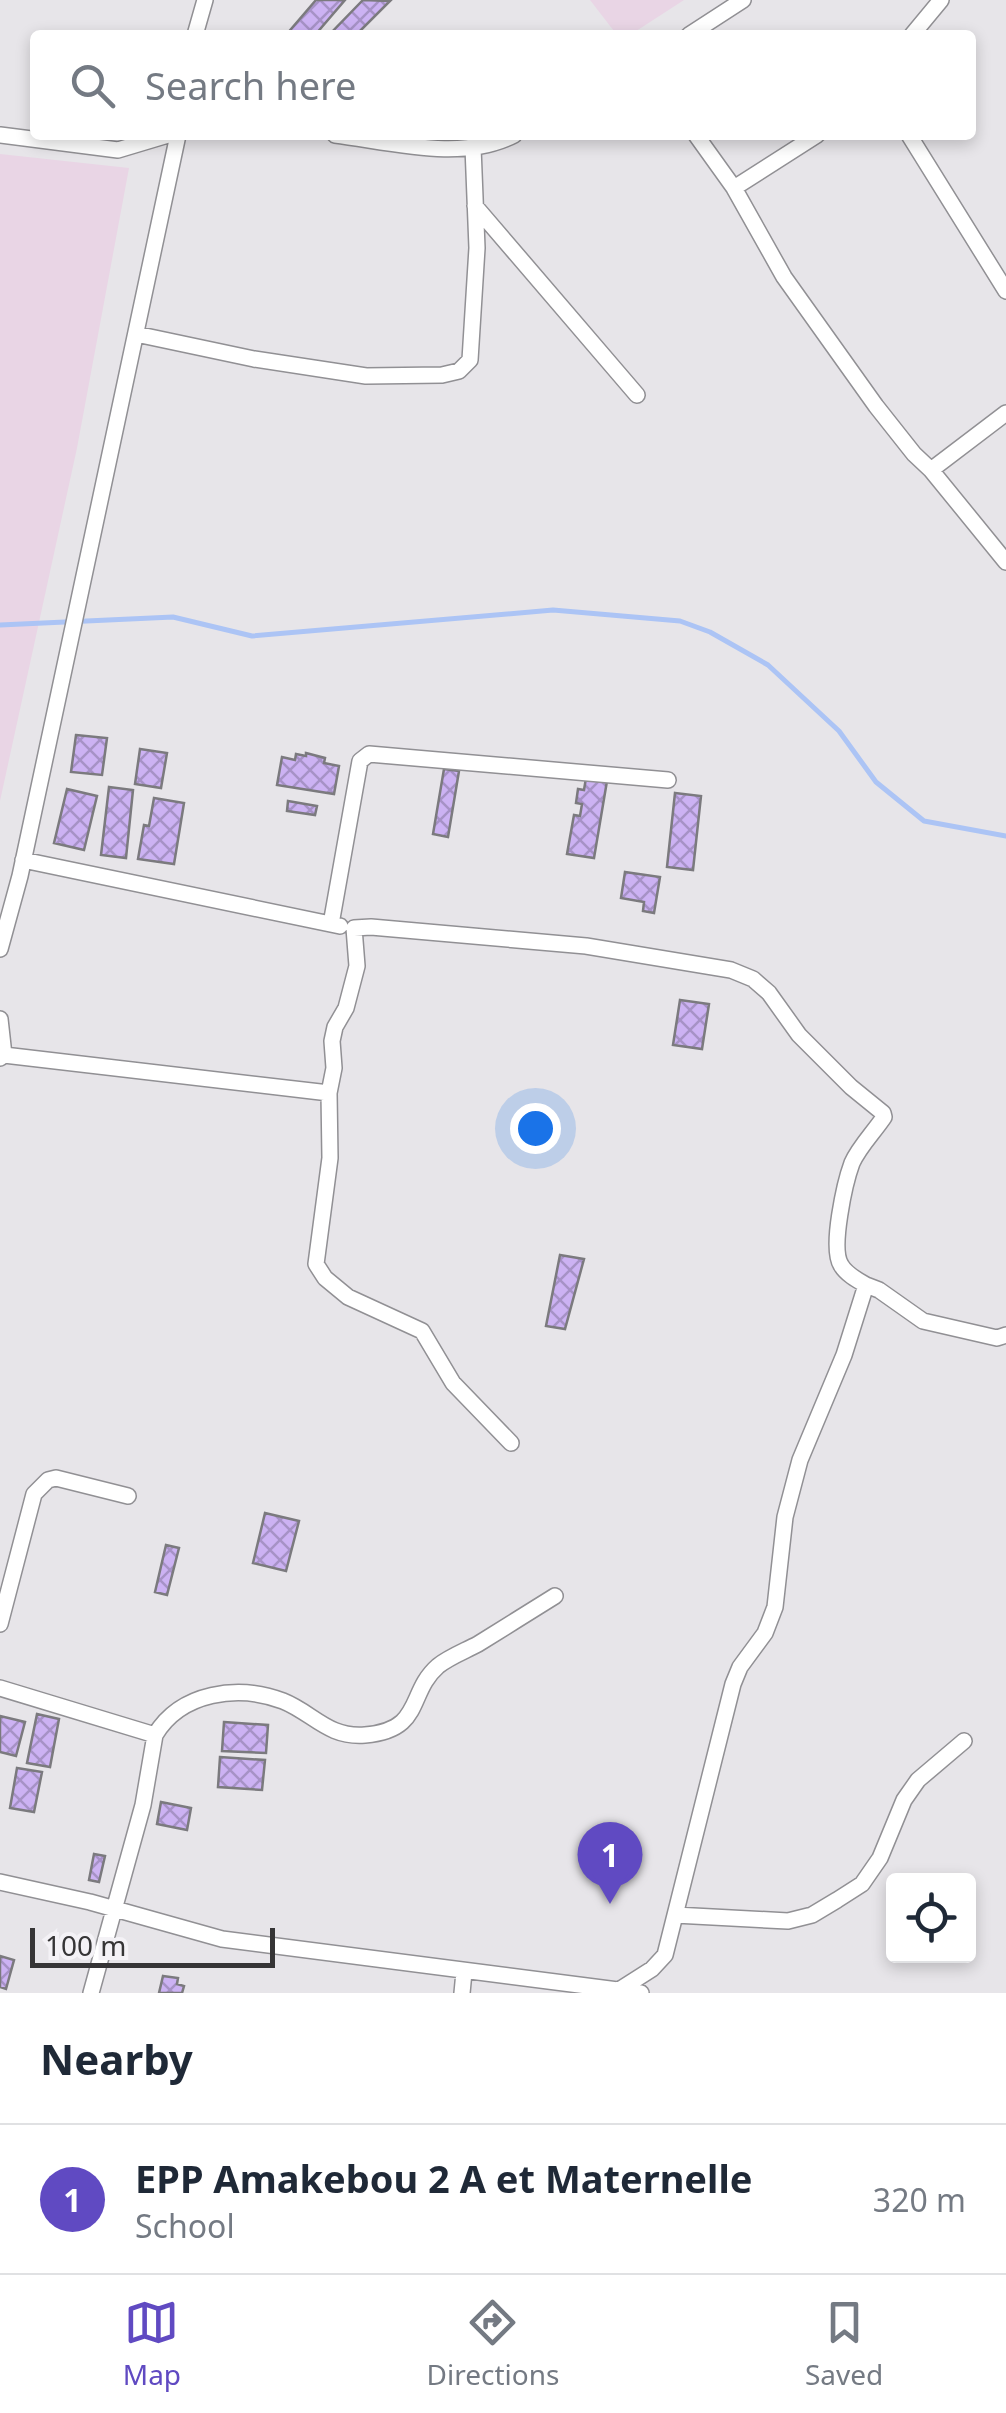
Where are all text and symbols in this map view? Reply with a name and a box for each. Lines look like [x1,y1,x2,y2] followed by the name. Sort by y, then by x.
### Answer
[30,30,976,140] search box
[65,58,120,113] icon: search
[145,59,356,111] text: Search here
[510,1103,561,1154] your location
[578,1822,642,1904] pin: 1
[886,1873,976,1963] map controls
[886,1873,976,1963] button: locate
[30,1923,275,1968] scale bar
[45,1926,127,1964] text: 100 m
[40,2030,193,2087] text: Nearby
[135,2152,752,2204] text: EPP Amakebou 2 A et Maternelle
[63,2178,82,2221] text: 1
[873,2178,966,2221] text: 320 m
[135,2204,235,2247] text: School
[123,2295,181,2393] tab: Map
[427,2295,559,2393] tab: Directions
[805,2295,883,2393] tab: Saved

